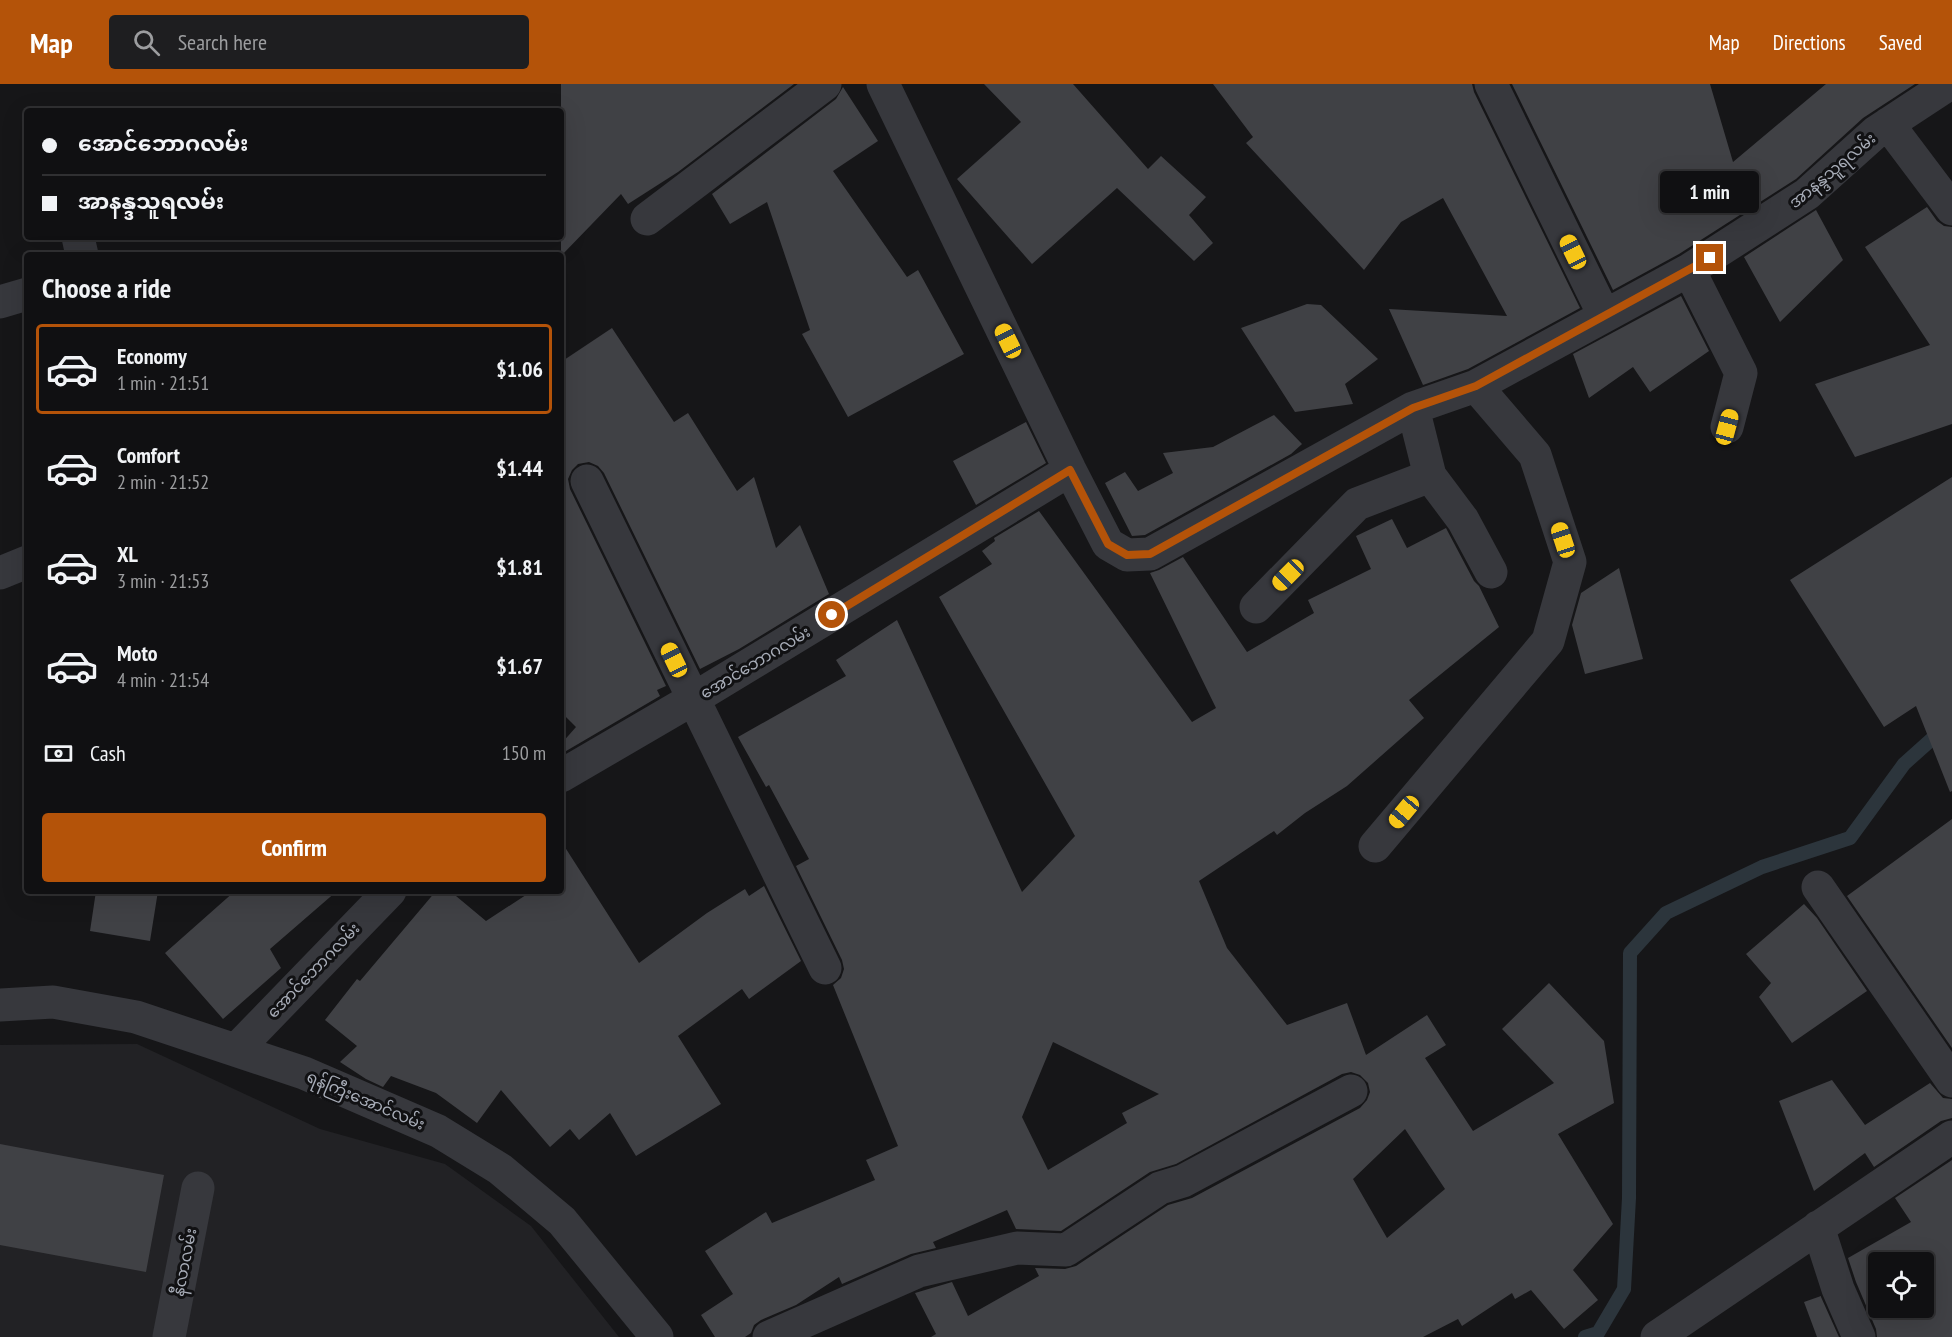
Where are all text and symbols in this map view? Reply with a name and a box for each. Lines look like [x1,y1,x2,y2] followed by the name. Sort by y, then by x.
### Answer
[109,15,529,69] search box
[30,24,73,61] text: Map
[130,26,163,59] icon: search
[178,28,267,56] text: Search here
[1709,29,1740,56] text: Map
[1773,29,1846,56] text: Directions
[1879,29,1922,56] text: Saved
[1784,127,1883,216] street label: အာနန္ဒသူရလမ်း
[78,129,248,157] text: အောင်ဘောဂလမ်း
[1660,171,1760,213] callout: 1 min
[1689,179,1730,205] text: 1 min
[78,187,224,215] text: အာနန္ဒသူရလမ်း
[1557,232,1589,272] car
[1696,244,1723,271] route end
[42,271,171,305] text: Choose a ride
[992,321,1024,361] car
[45,342,99,396] icon: car
[117,342,187,370] text: Economy
[496,355,543,383] text: $1.06
[117,370,209,396] text: 1 min · 21:51
[1714,407,1740,447] car
[45,441,99,495] icon: car
[117,441,180,469] text: Comfort
[496,454,543,482] text: $1.44
[117,469,209,495] text: 2 min · 21:52
[1549,520,1577,560] car
[45,540,99,594] icon: car
[117,540,138,568] text: XL
[496,553,543,581] text: $1.81
[1269,556,1307,594] car
[117,568,209,594] text: 3 min · 21:53
[818,601,845,628] route start
[696,620,814,703] street label: အောင်ဘောဂလမ်း
[45,639,99,693] icon: car
[117,639,158,667] text: Moto
[658,640,690,680] car
[496,652,543,680] text: $1.67
[117,667,209,693] text: 4 min · 21:54
[42,737,75,770] icon: cash
[90,739,126,767] text: Cash
[502,740,546,766] text: 150 m
[1386,792,1422,832] car
[42,813,546,882] button: Confirm
[262,917,364,1022] street label: အောင်ဘောဂလမ်း
[302,1065,428,1138] street label: ရန်ကြီးအောင်လမ်း
[167,1226,204,1298] street label: နီလာလမ်း
[1868,1252,1934,1318] map controls
[1868,1252,1934,1318] button: locate

